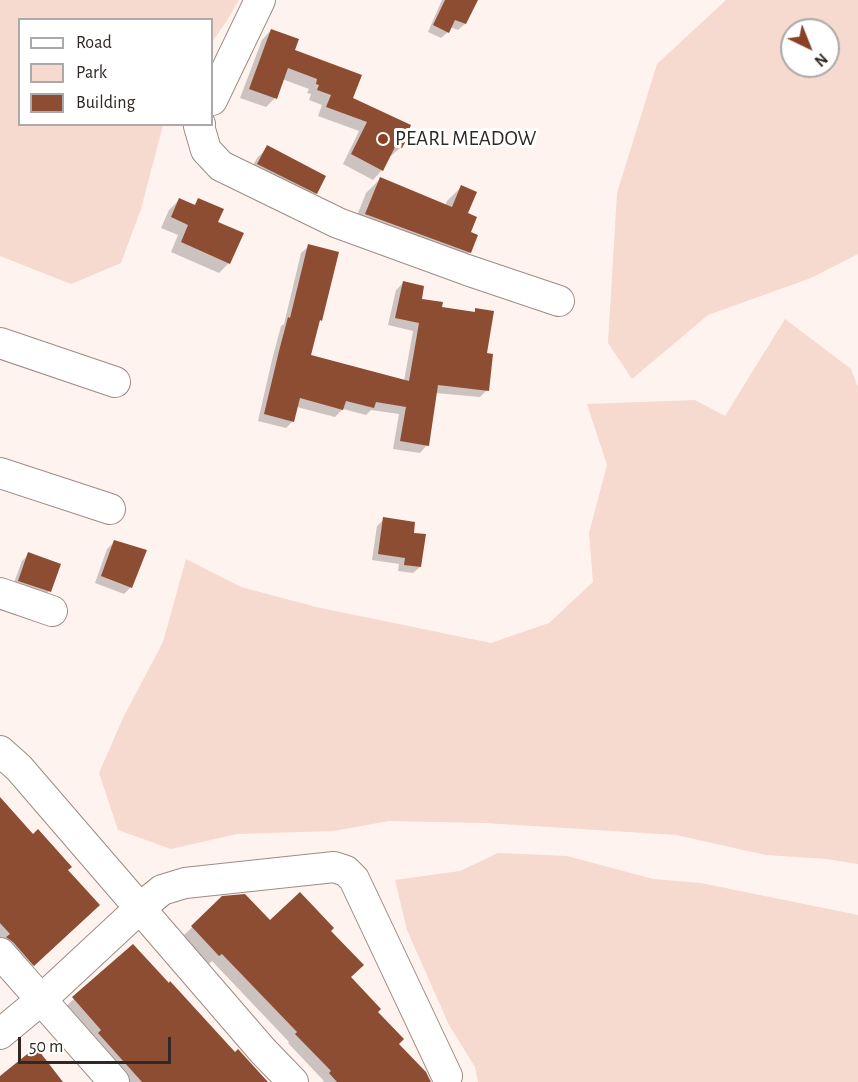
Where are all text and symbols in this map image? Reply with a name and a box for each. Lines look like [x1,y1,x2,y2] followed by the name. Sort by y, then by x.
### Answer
[18,18,213,126] legend
[780,18,840,78] north arrow
[76,34,112,52] text: Road
[811,50,830,69] text: N
[76,64,107,82] text: Park
[76,94,135,112] text: Building
[395,126,536,152] place label: PEARL MEADOW
[376,132,390,146] marker: PEARL MEADOW
[21,1025,174,1063] scale bar
[29,1038,63,1056] text: 50 m

